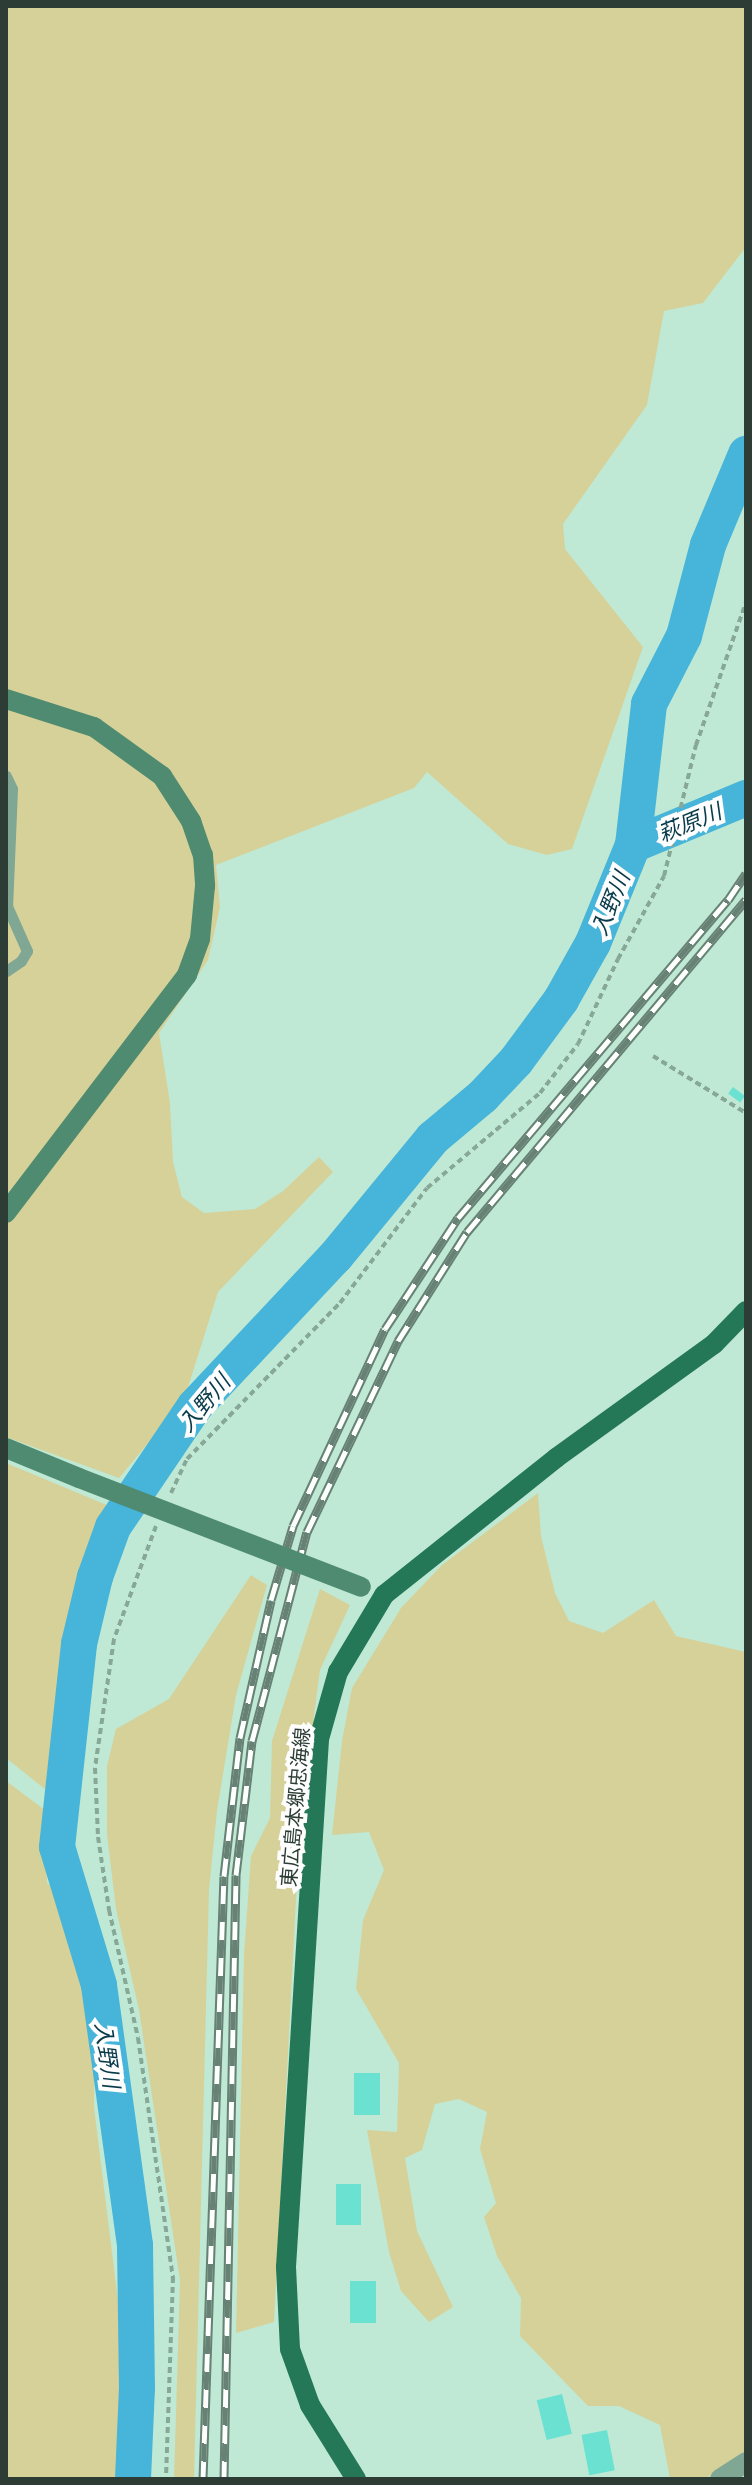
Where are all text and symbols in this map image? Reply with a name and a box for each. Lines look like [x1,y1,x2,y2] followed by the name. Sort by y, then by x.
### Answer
[653,796,725,846] water label: 萩原川
[584,867,634,939] water label: 入野川
[172,1368,234,1436] water label: 入野川
[275,1726,313,1888] street label: 東広島本郷忠海線
[91,2020,127,2090] water label: 入野川

